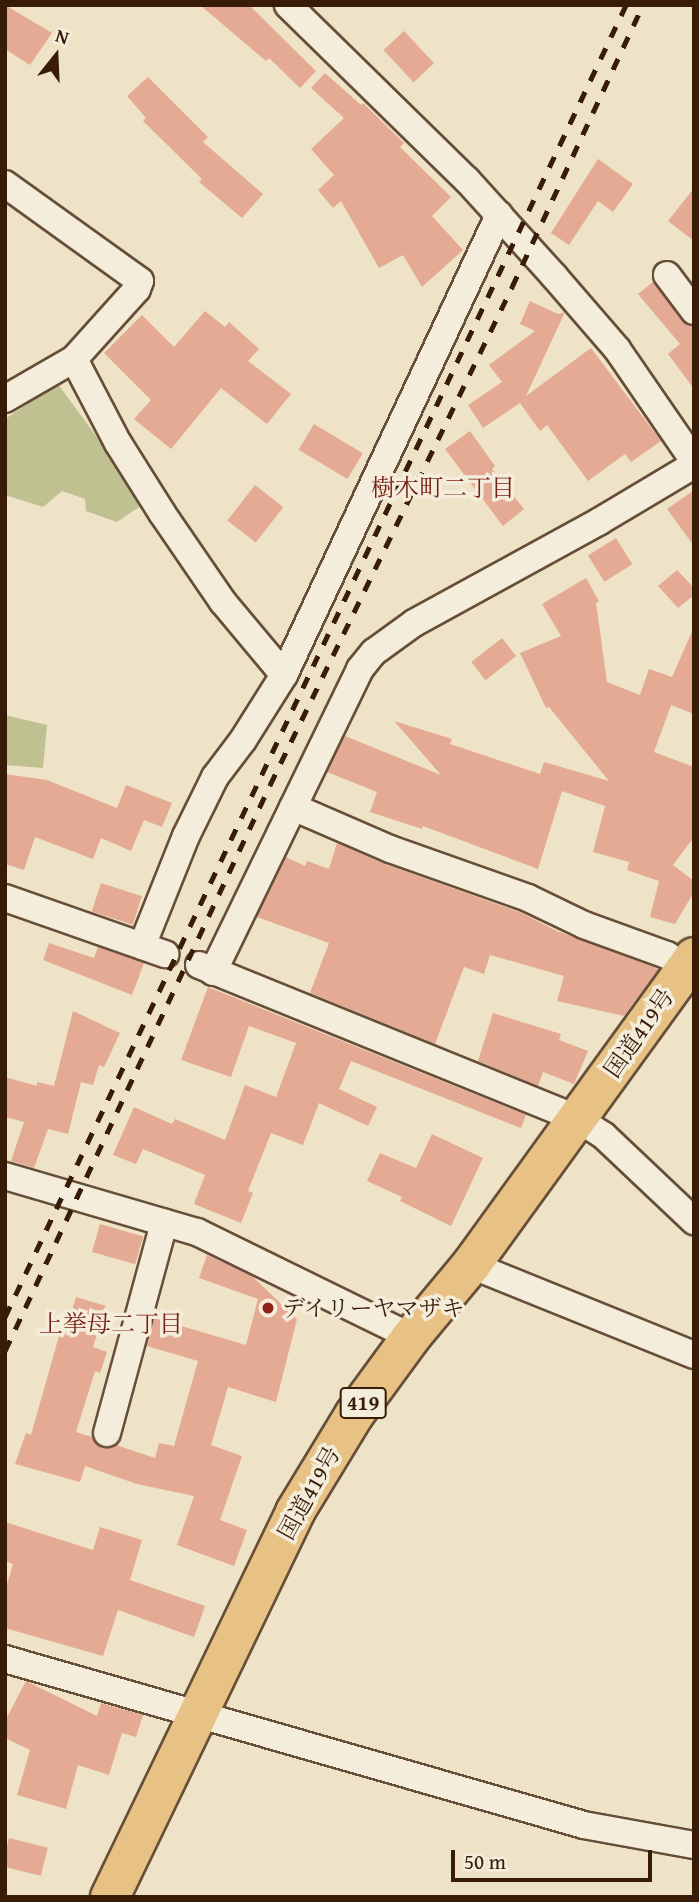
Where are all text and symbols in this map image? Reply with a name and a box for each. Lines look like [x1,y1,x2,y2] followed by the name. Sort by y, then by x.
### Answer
[21,21,91,91] north arrow
[52,21,73,51] text: N
[371,474,515,502] district label: 樹木町二丁目
[598,983,680,1083] street label: 国道419号
[282,1294,466,1322] place label: デイリーヤマザキ
[260,1300,276,1316] marker: デイリーヤマザキ
[39,1310,183,1338] district label: 上挙母二丁目
[338,1386,388,1420] road number: 419
[272,1442,346,1544] street label: 国道419号
[454,1836,655,1880] scale bar
[464,1846,506,1877] text: 50 m

